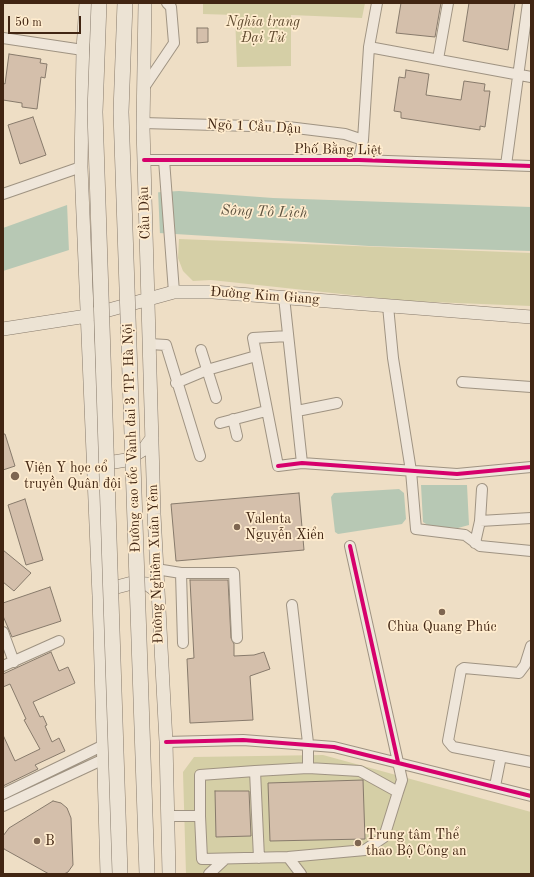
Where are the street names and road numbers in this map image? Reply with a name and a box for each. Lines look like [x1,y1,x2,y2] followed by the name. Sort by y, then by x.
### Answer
[207,116,301,138] street label: Ngõ 1 Cầu Dậu
[294,141,382,159] street label: Phố Bằng Liệt
[136,186,154,240] street label: Cầu Dậu
[210,284,320,308] street label: Đường Kim Giang
[120,323,144,553] street label: Đường cao tốc Vành đai 3 TP. Hà Nội
[145,484,167,644] street label: Đường Nghiêm Xuân Yêm

